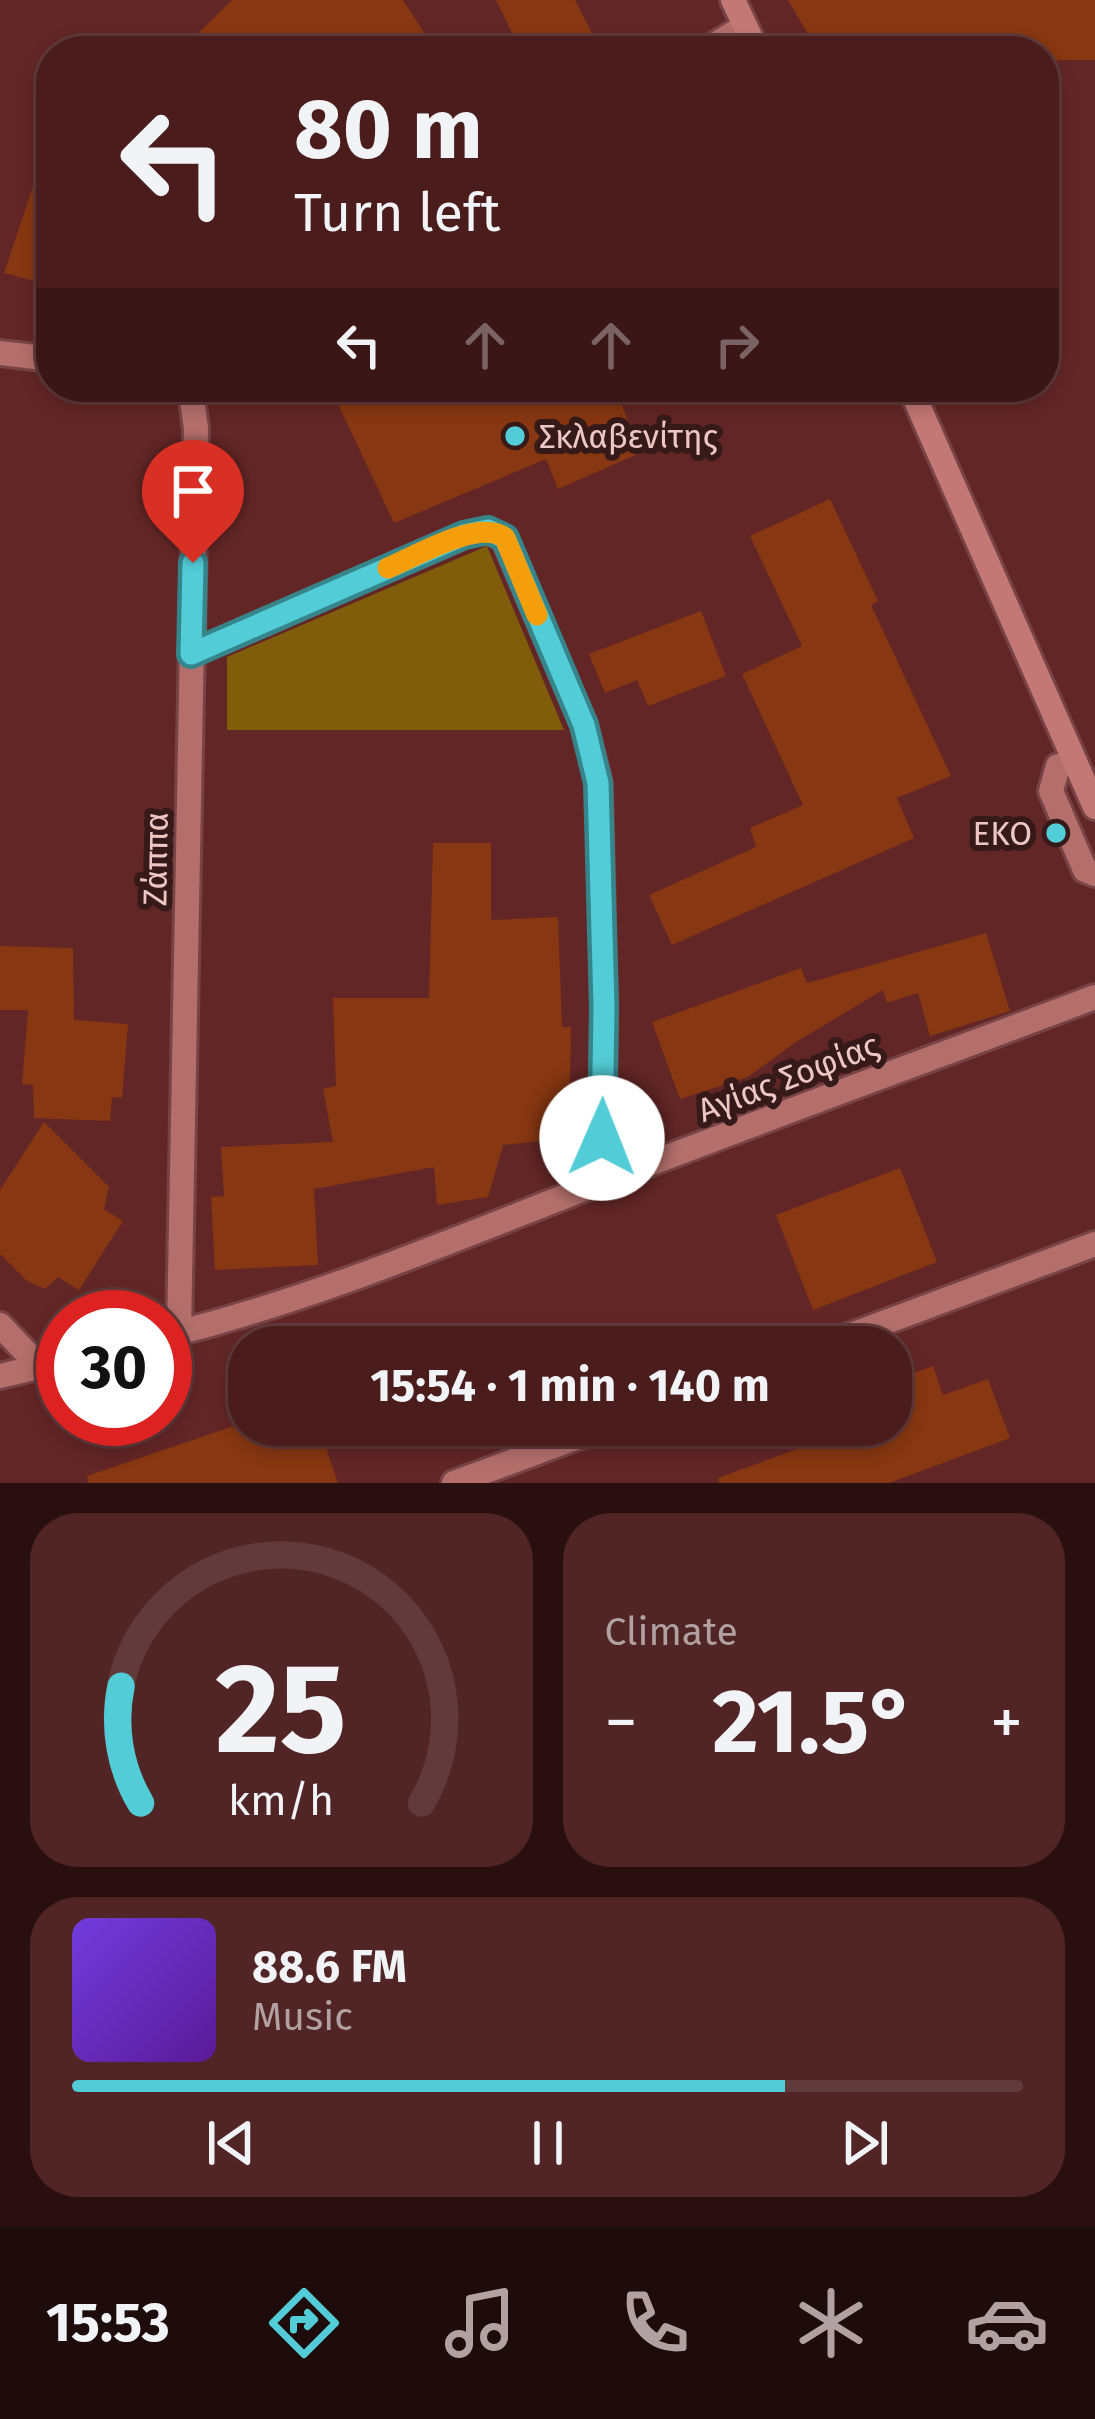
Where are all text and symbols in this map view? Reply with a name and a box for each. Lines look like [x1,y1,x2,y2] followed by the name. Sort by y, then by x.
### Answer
[294,79,483,180] text: 80 m
[96,84,252,240] icon: left
[294,181,501,245] text: Turn left
[326,312,392,378] icon: left
[452,312,518,378] icon: ahead
[578,312,644,378] icon: ahead
[704,312,770,378] icon: right
[539,417,718,457] place label: Σκλαβενίτης
[502,423,528,449] marker: Σκλαβενίτης
[142,440,244,563] pin
[160,458,226,524] icon: arrive
[135,812,177,906] street label: Ζάππα
[973,814,1032,854] place label: EKO
[1043,820,1069,846] marker: EKO
[692,1025,885,1131] street label: Αγίας Σοφίας
[539,1075,665,1201] position arrow
[36,1290,192,1446] speed limit sign: 30
[370,1359,770,1413] text: 15:54 · 1 min · 140 m
[605,1609,738,1655] text: Climate
[216,1635,347,1785] text: 25
[712,1668,915,1776] text: 21.5°
[605,1683,638,1762] text: −
[990,1683,1023,1762] text: +
[228,1775,334,1826] text: km/h
[252,1940,407,1994] text: 88.6 FM
[252,1994,353,2040] text: Music
[198,2110,264,2176] icon: previous
[515,2110,581,2176] icon: pause
[832,2110,898,2176] icon: next
[262,2281,346,2365] icon: directions
[438,2281,522,2365] icon: music
[613,2281,697,2365] icon: phone
[789,2281,873,2365] icon: climate
[965,2281,1049,2365] icon: car
[46,2291,170,2355] text: 15:53

